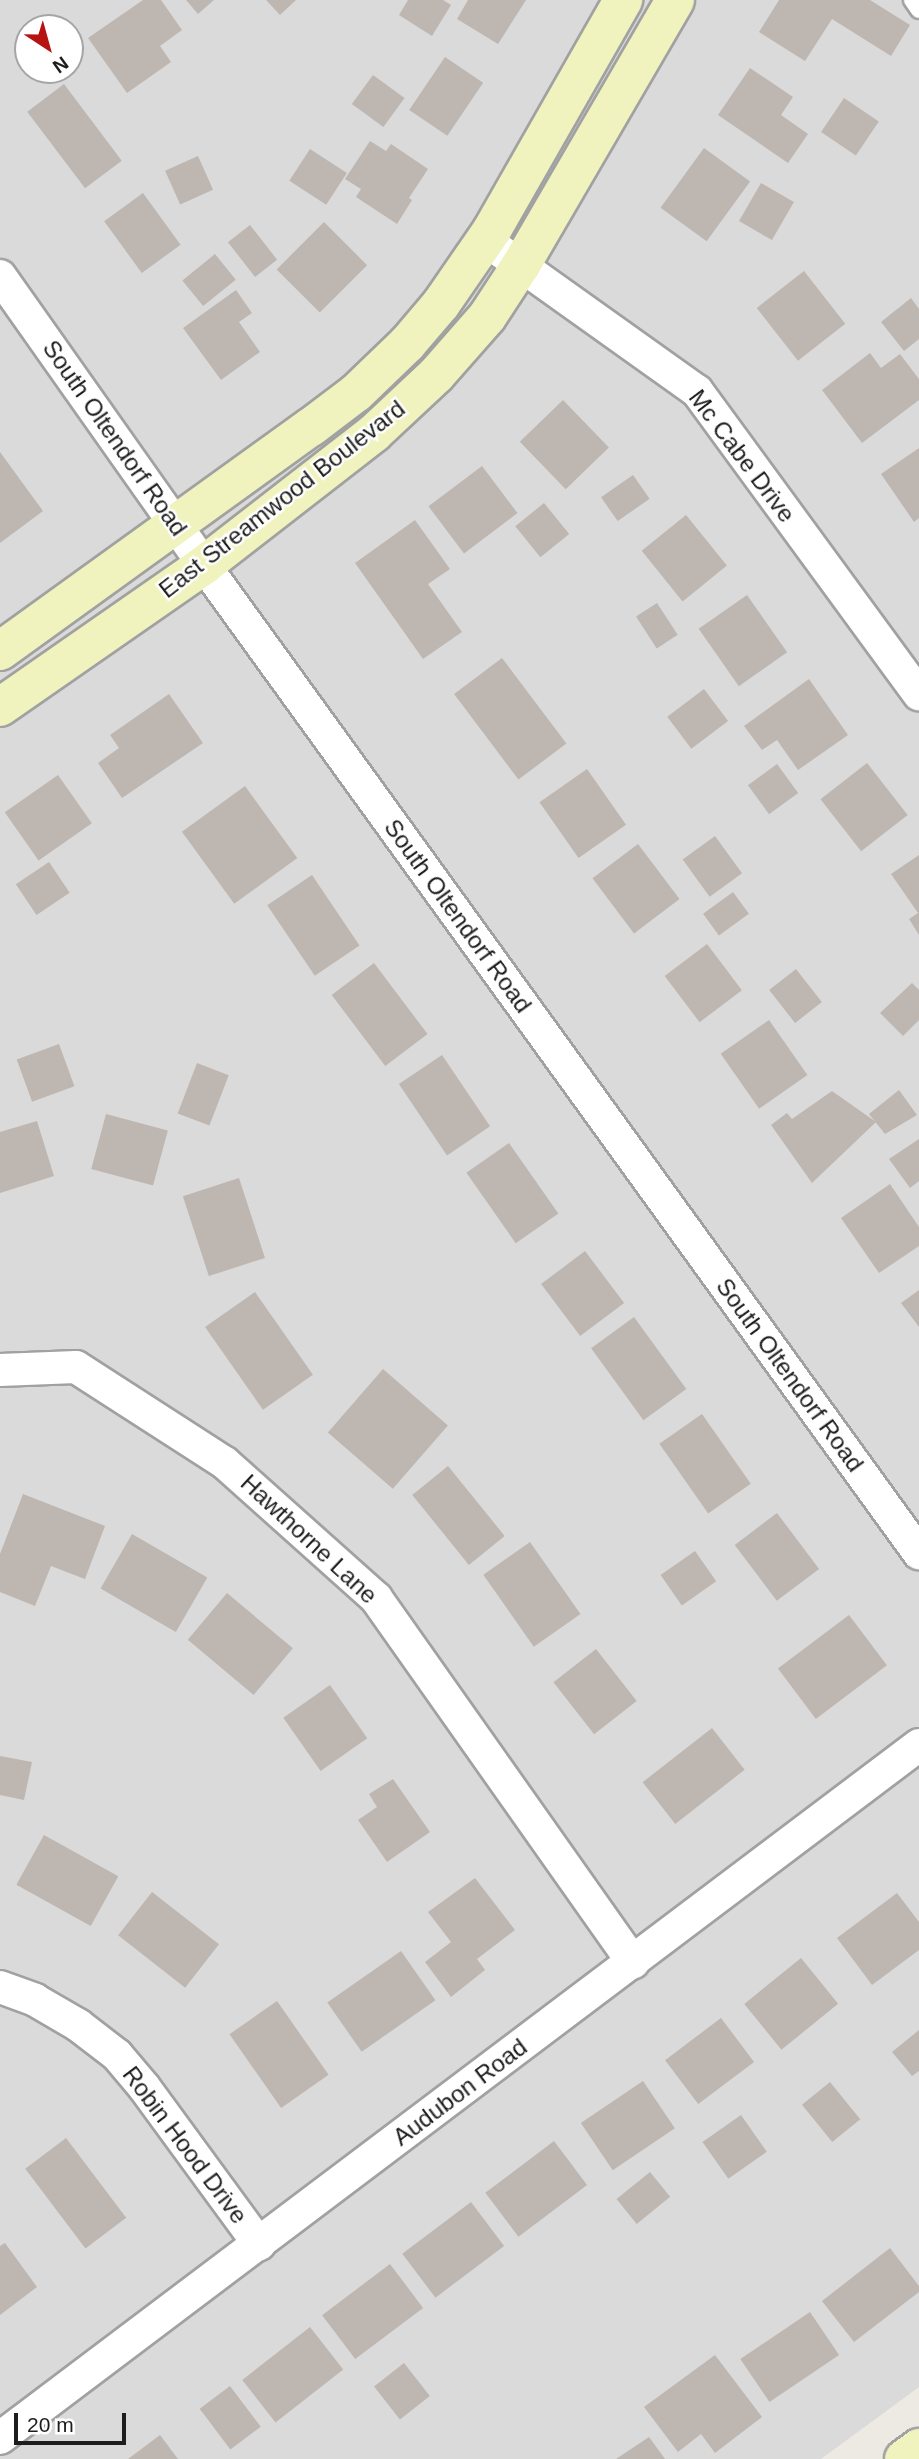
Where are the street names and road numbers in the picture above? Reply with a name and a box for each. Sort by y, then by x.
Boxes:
street label: South Oltendorf Road [37,335,193,541]
street label: Mc Cabe Drive [683,384,801,528]
street label: East Streamwood Boulevard [153,394,411,604]
street label: South Oltendorf Road [378,814,538,1018]
street label: South Oltendorf Road [710,1273,870,1477]
street label: Hawthorne Lane [235,1468,383,1610]
street label: Audubon Road [387,2032,533,2152]
street label: Robin Hood Drive [117,2061,253,2229]

